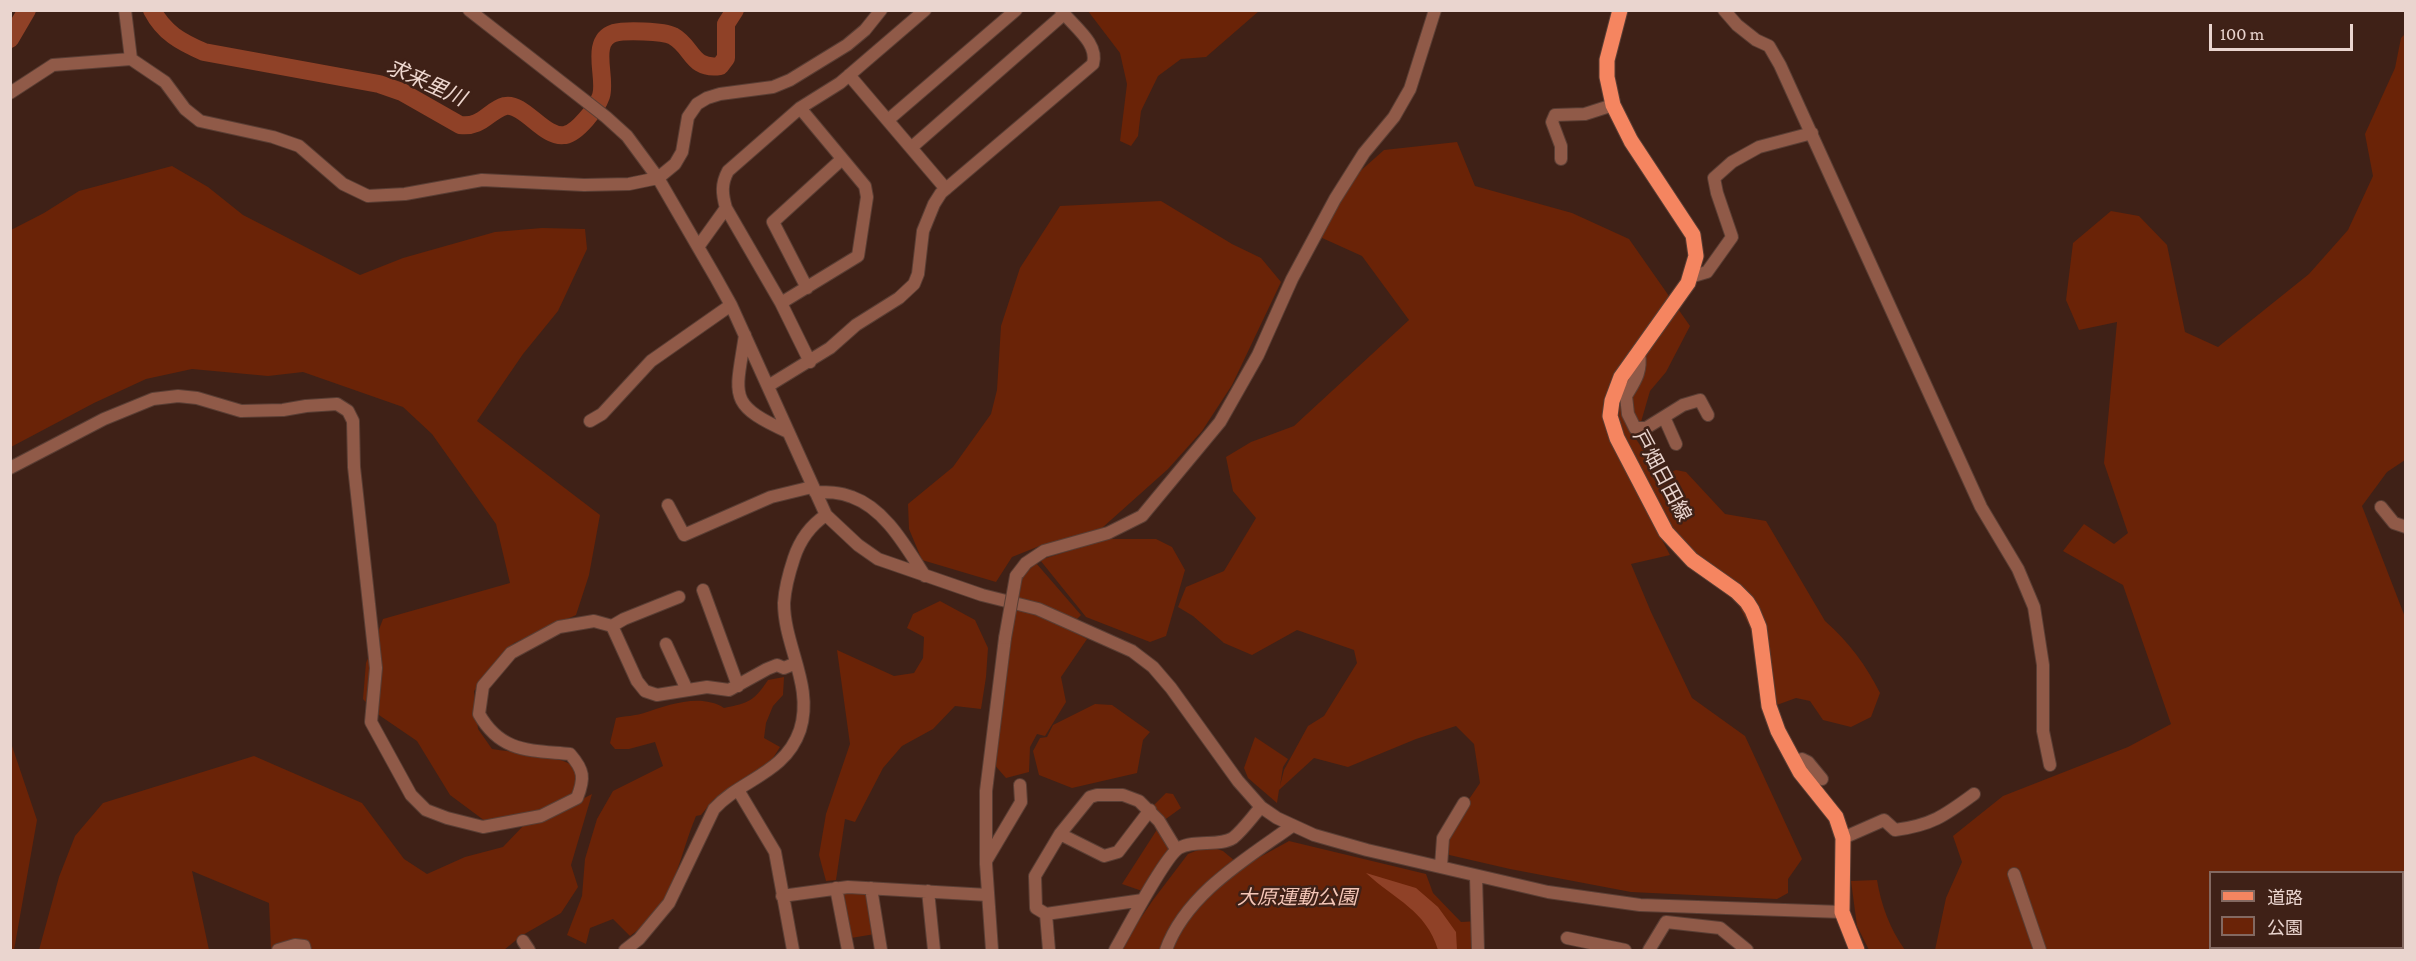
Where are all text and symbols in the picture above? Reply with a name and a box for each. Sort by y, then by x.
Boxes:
scale bar [2212,12,2356,50]
text: 100 m [2220,24,2264,44]
water label: 求来里川 [383,54,469,112]
street label: 戸畑日田線 [1628,426,1696,526]
legend [2209,871,2404,949]
park label: 大原運動公園 [1237,886,1357,910]
text: 道路 [2267,888,2303,908]
text: 公園 [2267,918,2303,938]

